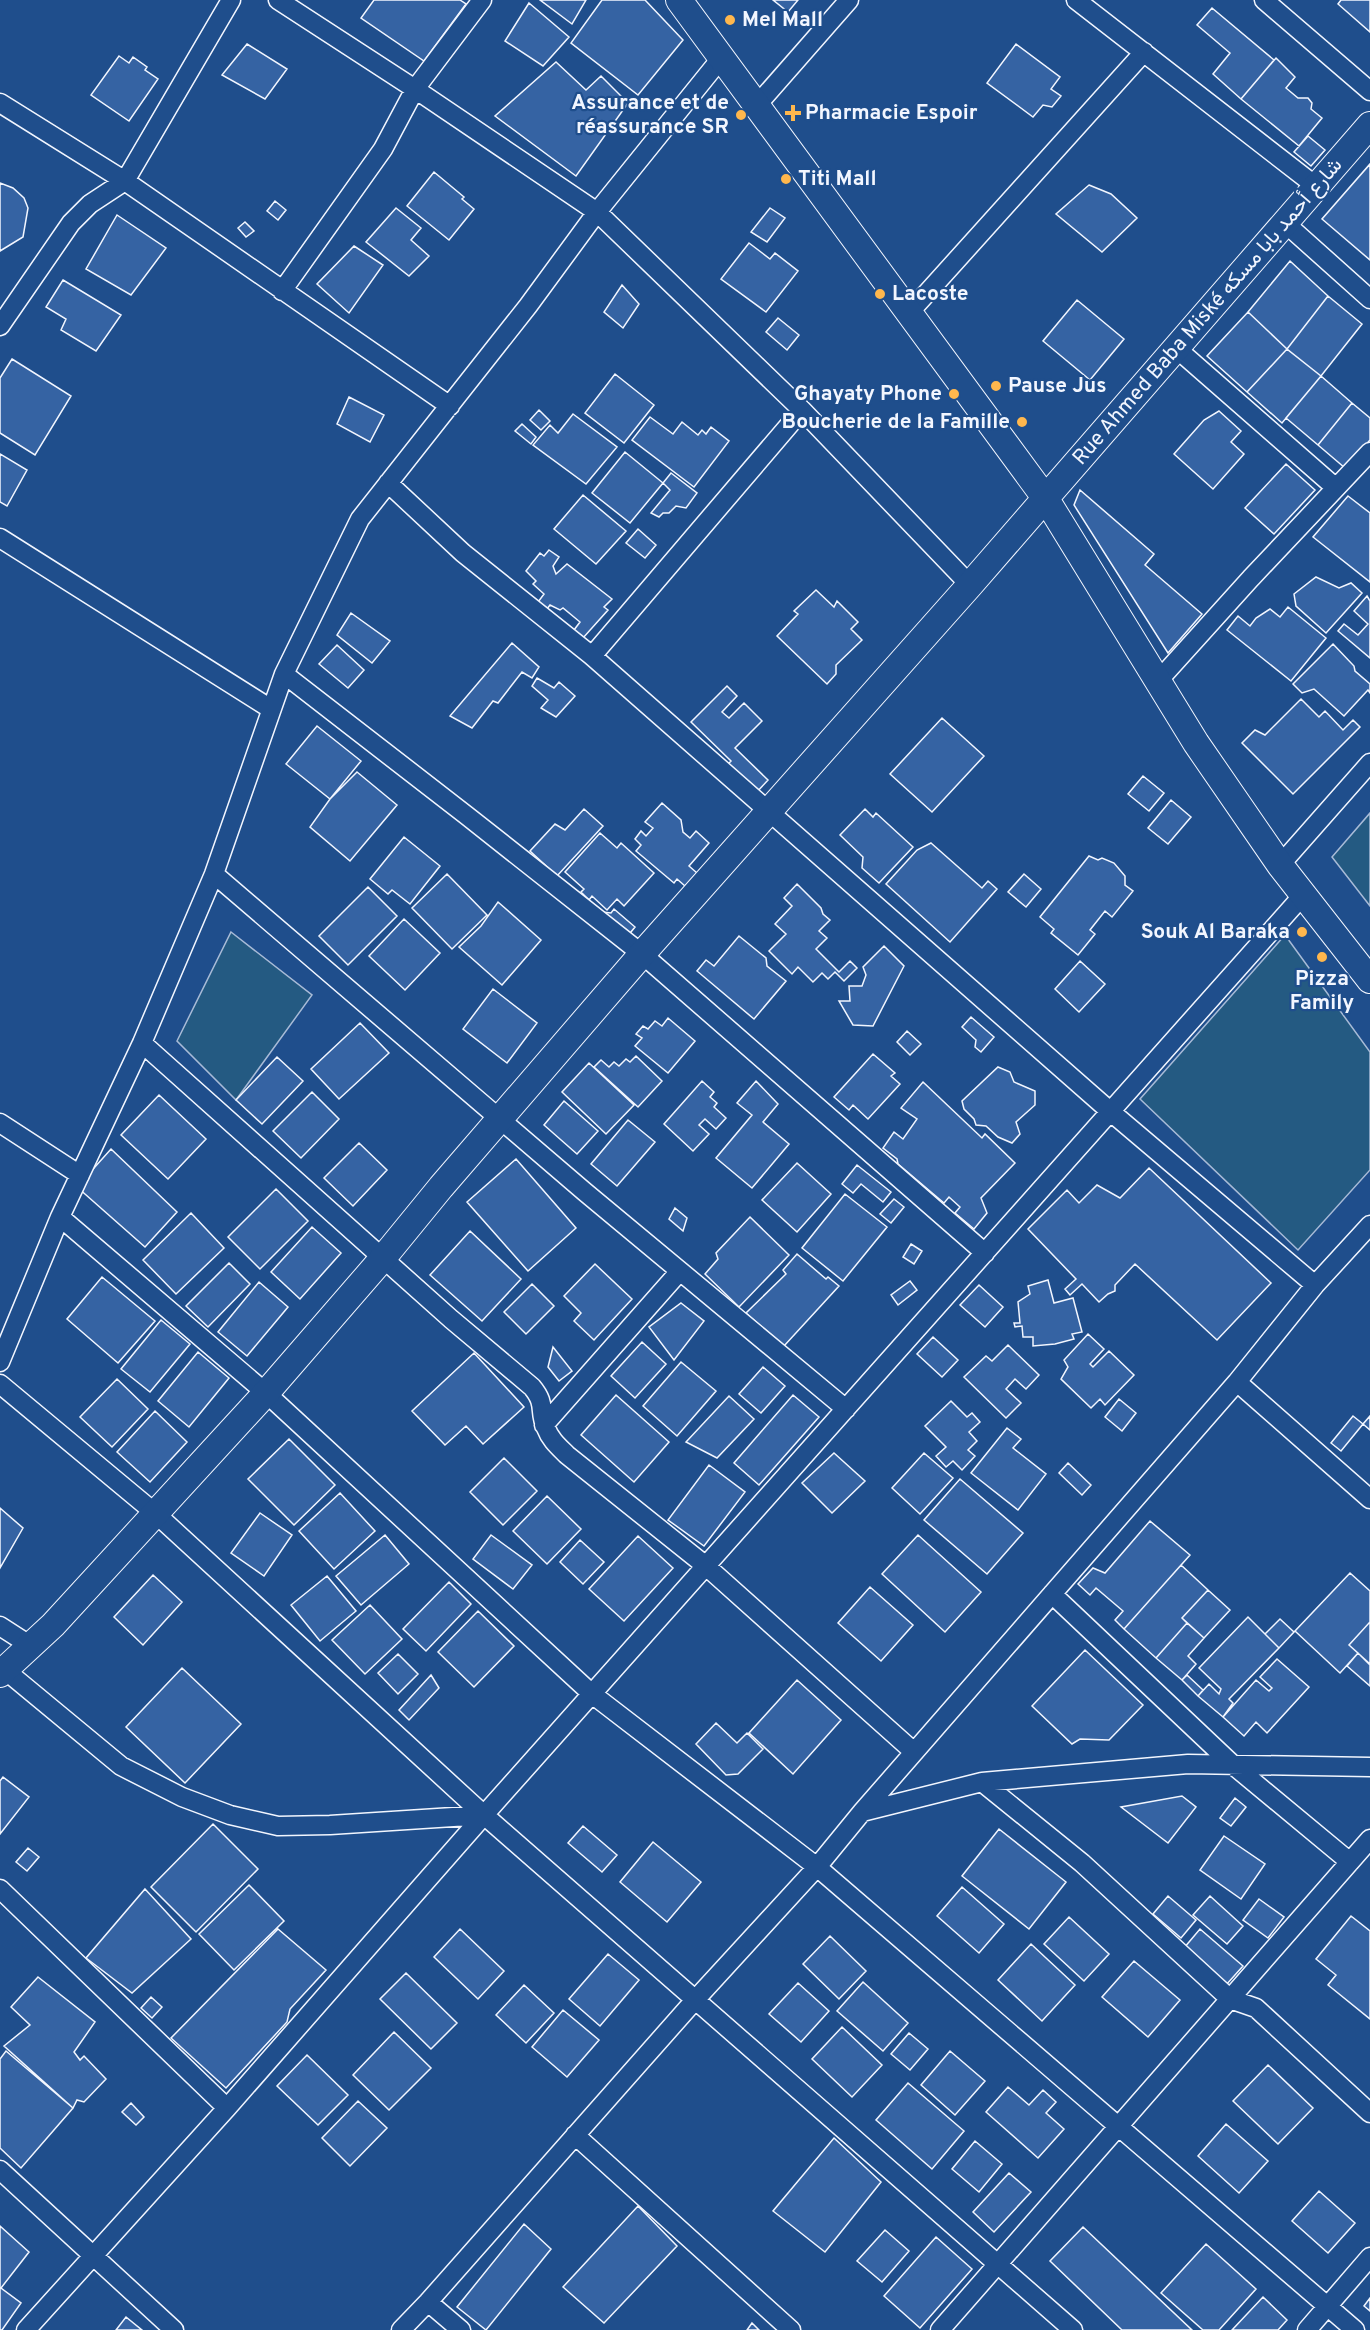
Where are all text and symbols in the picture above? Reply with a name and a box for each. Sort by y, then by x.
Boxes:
place label: Mel Mall [742,7,823,34]
marker: Mel Mall [723,13,737,27]
place label: Assurance et de réassurance SR [571,90,729,141]
place label: Pharmacie Espoir [805,100,978,127]
marker: Pharmacie Espoir [786,106,800,120]
marker: Assurance et de réassurance SR [734,108,748,122]
street label: Rue Ahmed Baba Miské شارع أحمد بابا مسكه [1067,153,1349,471]
place label: Titi Mall [798,166,877,193]
marker: Titi Mall [779,172,793,186]
place label: Lacoste [892,281,969,308]
marker: Lacoste [873,287,887,301]
place label: Pause Jus [1008,373,1107,400]
marker: Pause Jus [989,379,1003,393]
place label: Ghayaty Phone [794,381,942,408]
marker: Ghayaty Phone [947,387,961,401]
place label: Boucherie de la Famille [782,409,1010,436]
marker: Boucherie de la Famille [1015,415,1029,429]
place label: Souk Al Baraka [1141,919,1290,946]
marker: Souk Al Baraka [1295,925,1309,939]
marker: Pizza Family [1315,950,1329,964]
place label: Pizza Family [1290,966,1354,1017]

